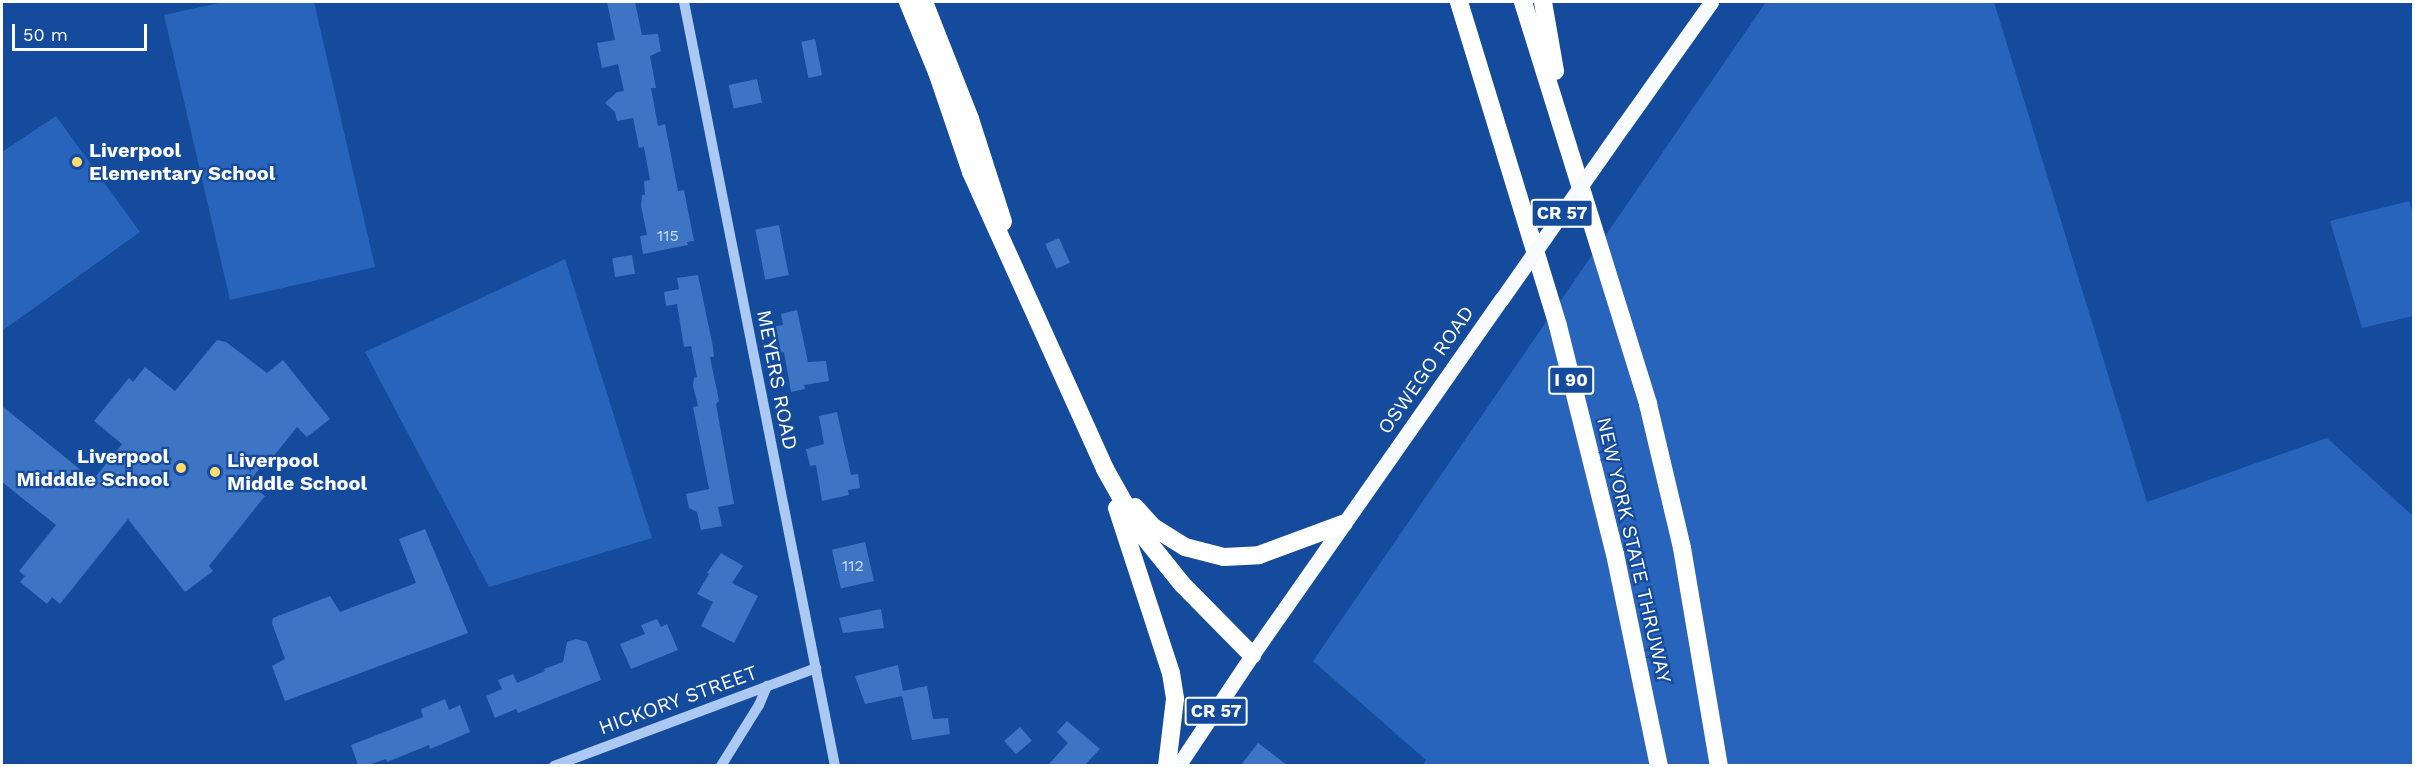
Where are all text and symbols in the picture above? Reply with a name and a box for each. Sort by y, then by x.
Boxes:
scale bar [15,12,150,50]
text: 50 m [23,24,68,45]
place label: Liverpool Elementary School [89,138,276,185]
marker: Liverpool Elementary School [70,155,84,169]
road number: CR 57 [1530,198,1594,228]
house number: 115 [657,226,679,246]
street label: OSWEGO ROAD [1373,301,1479,439]
street label: MEYERS ROAD [752,308,802,452]
road number: I 90 [1547,365,1595,395]
street label: NEW YORK STATE THRUWAY [1591,414,1677,686]
place label: Liverpool Midddle School [16,444,169,491]
place label: Liverpool Middle School [227,448,367,495]
marker: Liverpool Midddle School [174,461,188,475]
marker: Liverpool Middle School [208,465,222,479]
house number: 112 [842,556,864,576]
street label: HICKORY STREET [595,660,761,740]
road number: CR 57 [1184,696,1248,726]

